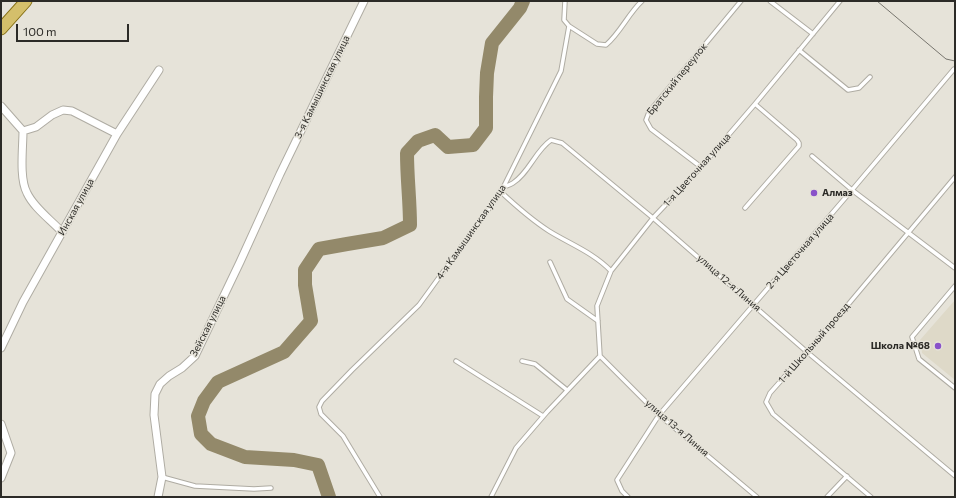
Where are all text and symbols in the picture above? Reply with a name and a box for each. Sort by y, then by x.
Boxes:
scale bar [18,16,131,42]
text: 100 m [23,24,57,38]
street label: 3-я Камышинская улица [292,34,352,140]
street label: Братский переулок [644,40,710,118]
street label: 1-я Цветочная улица [661,131,733,209]
street label: Инская улица [55,176,97,238]
street label: 4-я Камышинская улица [434,182,508,282]
place label: Алмаз [822,187,853,199]
marker: Алмаз [809,188,819,198]
street label: 2-я Цветочная улица [764,211,836,291]
street label: улица 12-я Линия [695,252,763,314]
street label: Зейская улица [188,294,228,358]
street label: 1-й Школьный проезд [776,300,852,386]
place label: Школа №68 [871,340,930,352]
marker: Школа №68 [933,341,943,351]
street label: улица 13-я Линия [643,397,711,459]

